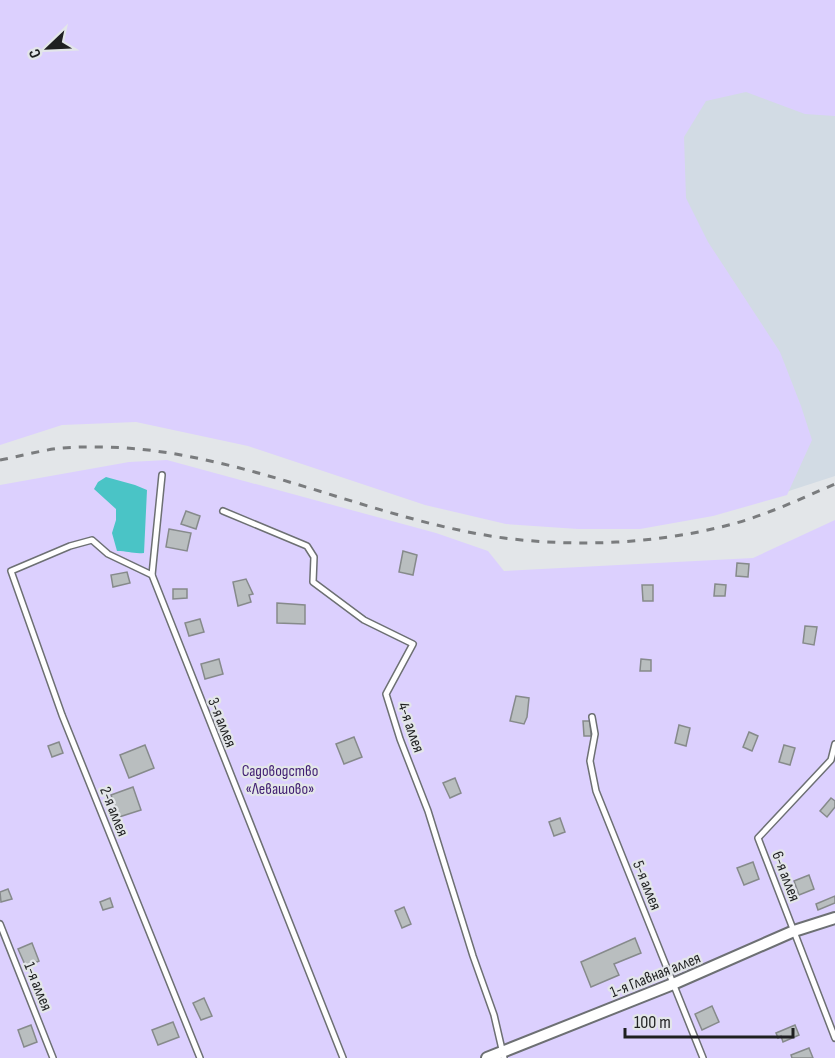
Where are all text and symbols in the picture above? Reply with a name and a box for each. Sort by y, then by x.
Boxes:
north arrow [18,18,78,78]
text: С [25,46,46,61]
street label: 3-я аллея [203,695,240,750]
street label: 4-я аллея [393,700,428,755]
park label: Садоводство «Левашово» [242,762,318,799]
street label: 2-я аллея [95,784,132,839]
street label: 6-я аллея [767,849,804,904]
street label: 5-я аллея [628,858,665,913]
street label: 1-я Главная аллея [608,949,704,1002]
street label: 1-я аллея [19,959,56,1014]
scale bar [625,1001,793,1039]
text: 100 m [634,1012,671,1033]

